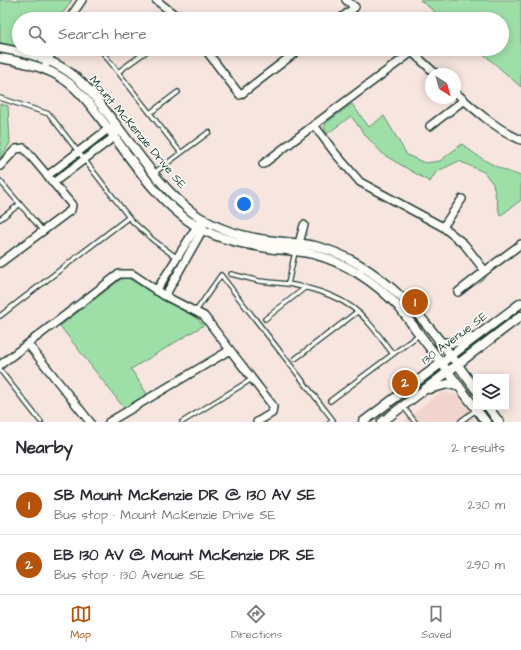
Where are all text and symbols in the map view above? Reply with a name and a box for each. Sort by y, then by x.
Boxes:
search box [12,12,509,56]
icon: search [26,23,48,45]
text: Search here [58,24,147,45]
north arrow [425,68,461,104]
street label: Mount McKenzie Drive SE [85,72,190,193]
your location [234,194,254,214]
pin: 1 [402,287,428,317]
street label: 130 Avenue SE [418,308,491,369]
pin: 2 [392,368,418,398]
map controls [473,374,509,410]
button: layers [473,374,509,410]
text: Nearby [16,436,73,460]
text: 2 results [451,439,505,457]
text: SB Mount McKenzie DR @ 130 AV SE [54,485,315,506]
text: 1 [28,496,30,514]
text: 230 m [467,496,505,514]
text: Bus stop · Mount McKenzie Drive SE [54,506,275,524]
text: EB 130 AV @ Mount McKenzie DR SE [54,545,315,566]
text: 2 [25,556,33,574]
text: 290 m [467,556,505,574]
text: Bus stop · 130 Avenue SE [54,566,205,584]
tab: Map [70,603,92,642]
tab: Directions [231,603,282,642]
tab: Saved [421,603,451,642]

